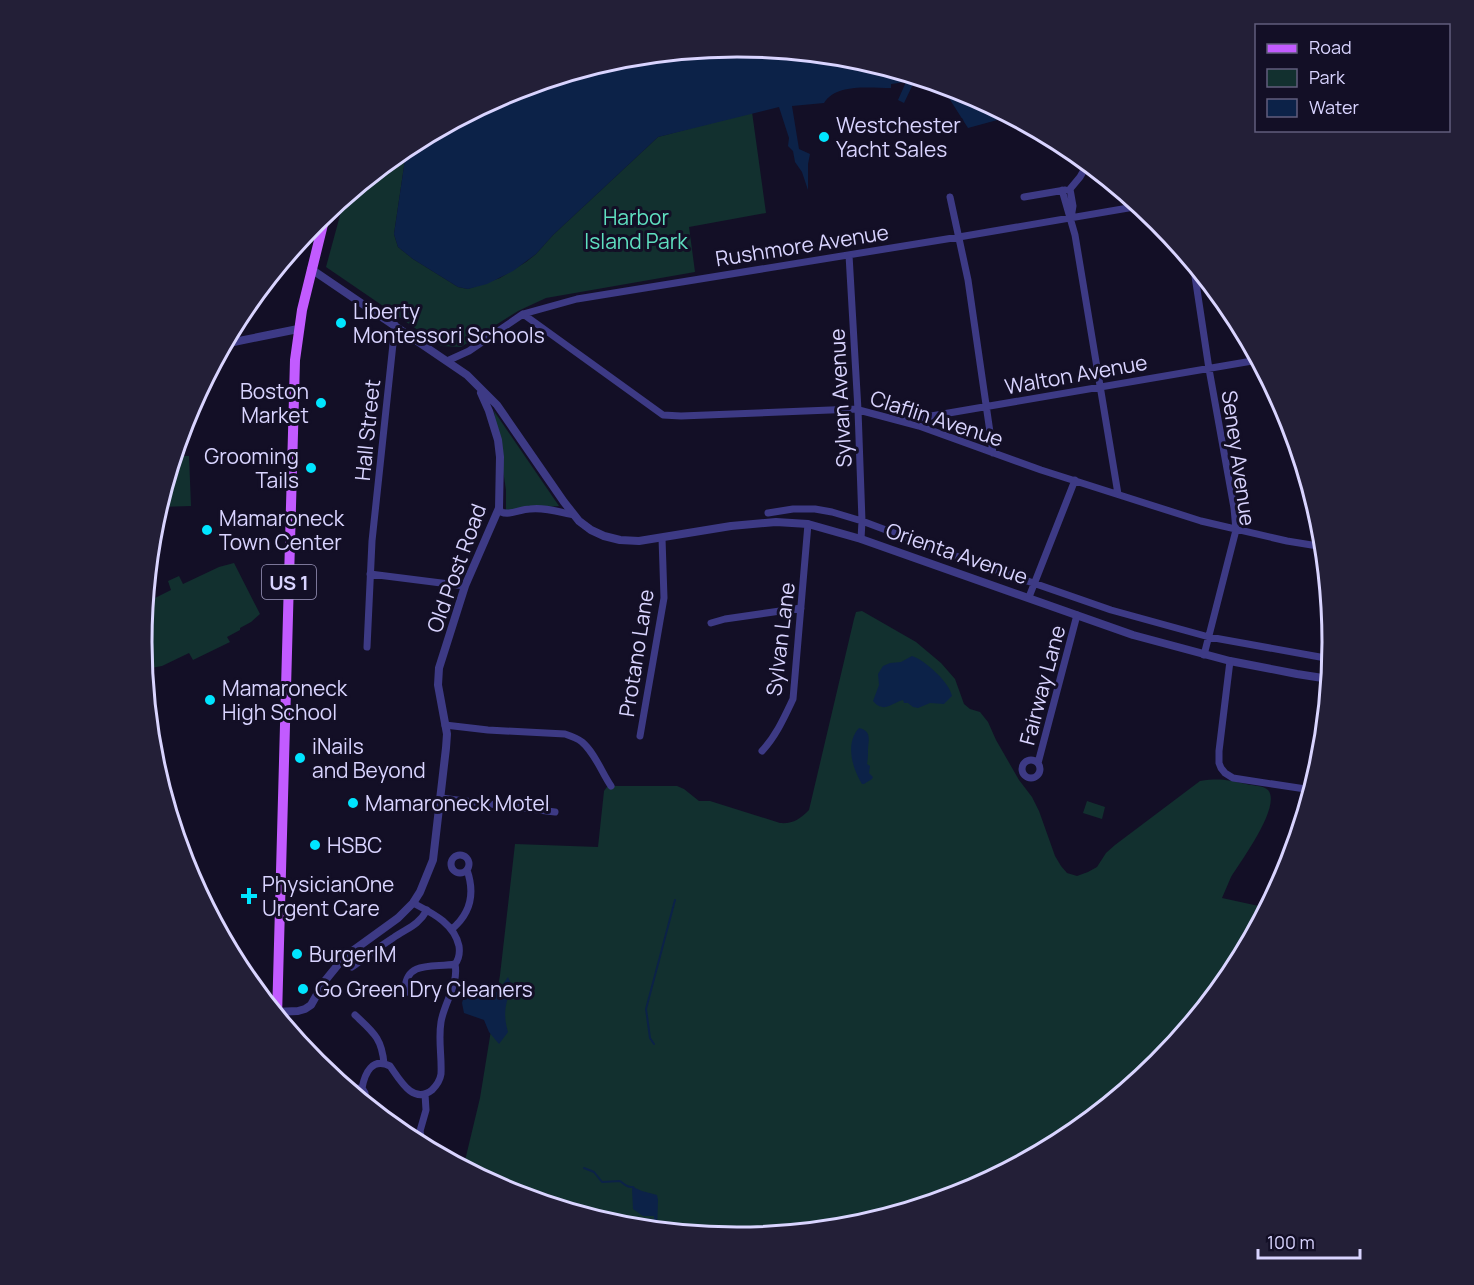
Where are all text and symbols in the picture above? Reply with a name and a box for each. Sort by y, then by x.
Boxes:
legend [1255,24,1450,132]
text: Road [1309,35,1352,59]
text: Park [1309,65,1346,89]
text: Water [1309,95,1359,119]
place label: Westchester Yacht Sales [836,111,961,163]
marker: Westchester Yacht Sales [817,130,831,144]
park label: Harbor Island Park [584,203,688,255]
street label: Rushmore Avenue [713,217,891,273]
place label: Liberty Montessori Schools [353,297,545,349]
marker: Liberty Montessori Schools [334,316,348,330]
street label: Sylvan Avenue [822,328,858,468]
street label: Walton Avenue [1003,348,1149,400]
place label: Boston Market [240,377,309,429]
street label: Hall Street [348,378,386,482]
street label: Claflin Avenue [867,383,1007,453]
street label: Seney Avenue [1216,388,1262,528]
marker: Boston Market [314,396,328,410]
place label: Grooming Tails [204,442,299,494]
marker: Grooming Tails [304,461,318,475]
street label: Old Post Road [420,500,492,636]
place label: Mamaroneck Town Center [219,504,345,556]
street label: Orienta Avenue [882,516,1032,590]
marker: Mamaroneck Town Center [200,523,214,537]
road number: US 1 [262,565,316,599]
street label: Sylvan Lane [759,581,801,697]
street label: Protano Lane [612,587,660,719]
street label: Fairway Lane [1013,622,1071,748]
place label: Mamaroneck High School [222,674,348,726]
marker: Mamaroneck High School [203,693,217,707]
place label: iNails and Beyond [312,732,426,784]
marker: iNails and Beyond [293,751,307,765]
place label: Mamaroneck Motel [365,789,550,817]
marker: Mamaroneck Motel [346,796,360,810]
place label: HSBC [327,831,382,859]
marker: HSBC [308,838,322,852]
place label: PhysicianOne Urgent Care [262,870,394,922]
marker: PhysicianOne Urgent Care [240,887,258,905]
place label: BurgerIM [309,940,396,968]
marker: BurgerIM [290,947,304,961]
place label: Go Green Dry Cleaners [315,975,533,1003]
marker: Go Green Dry Cleaners [296,982,310,996]
scale bar [1258,1222,1360,1260]
text: 100 m [1267,1230,1315,1254]

